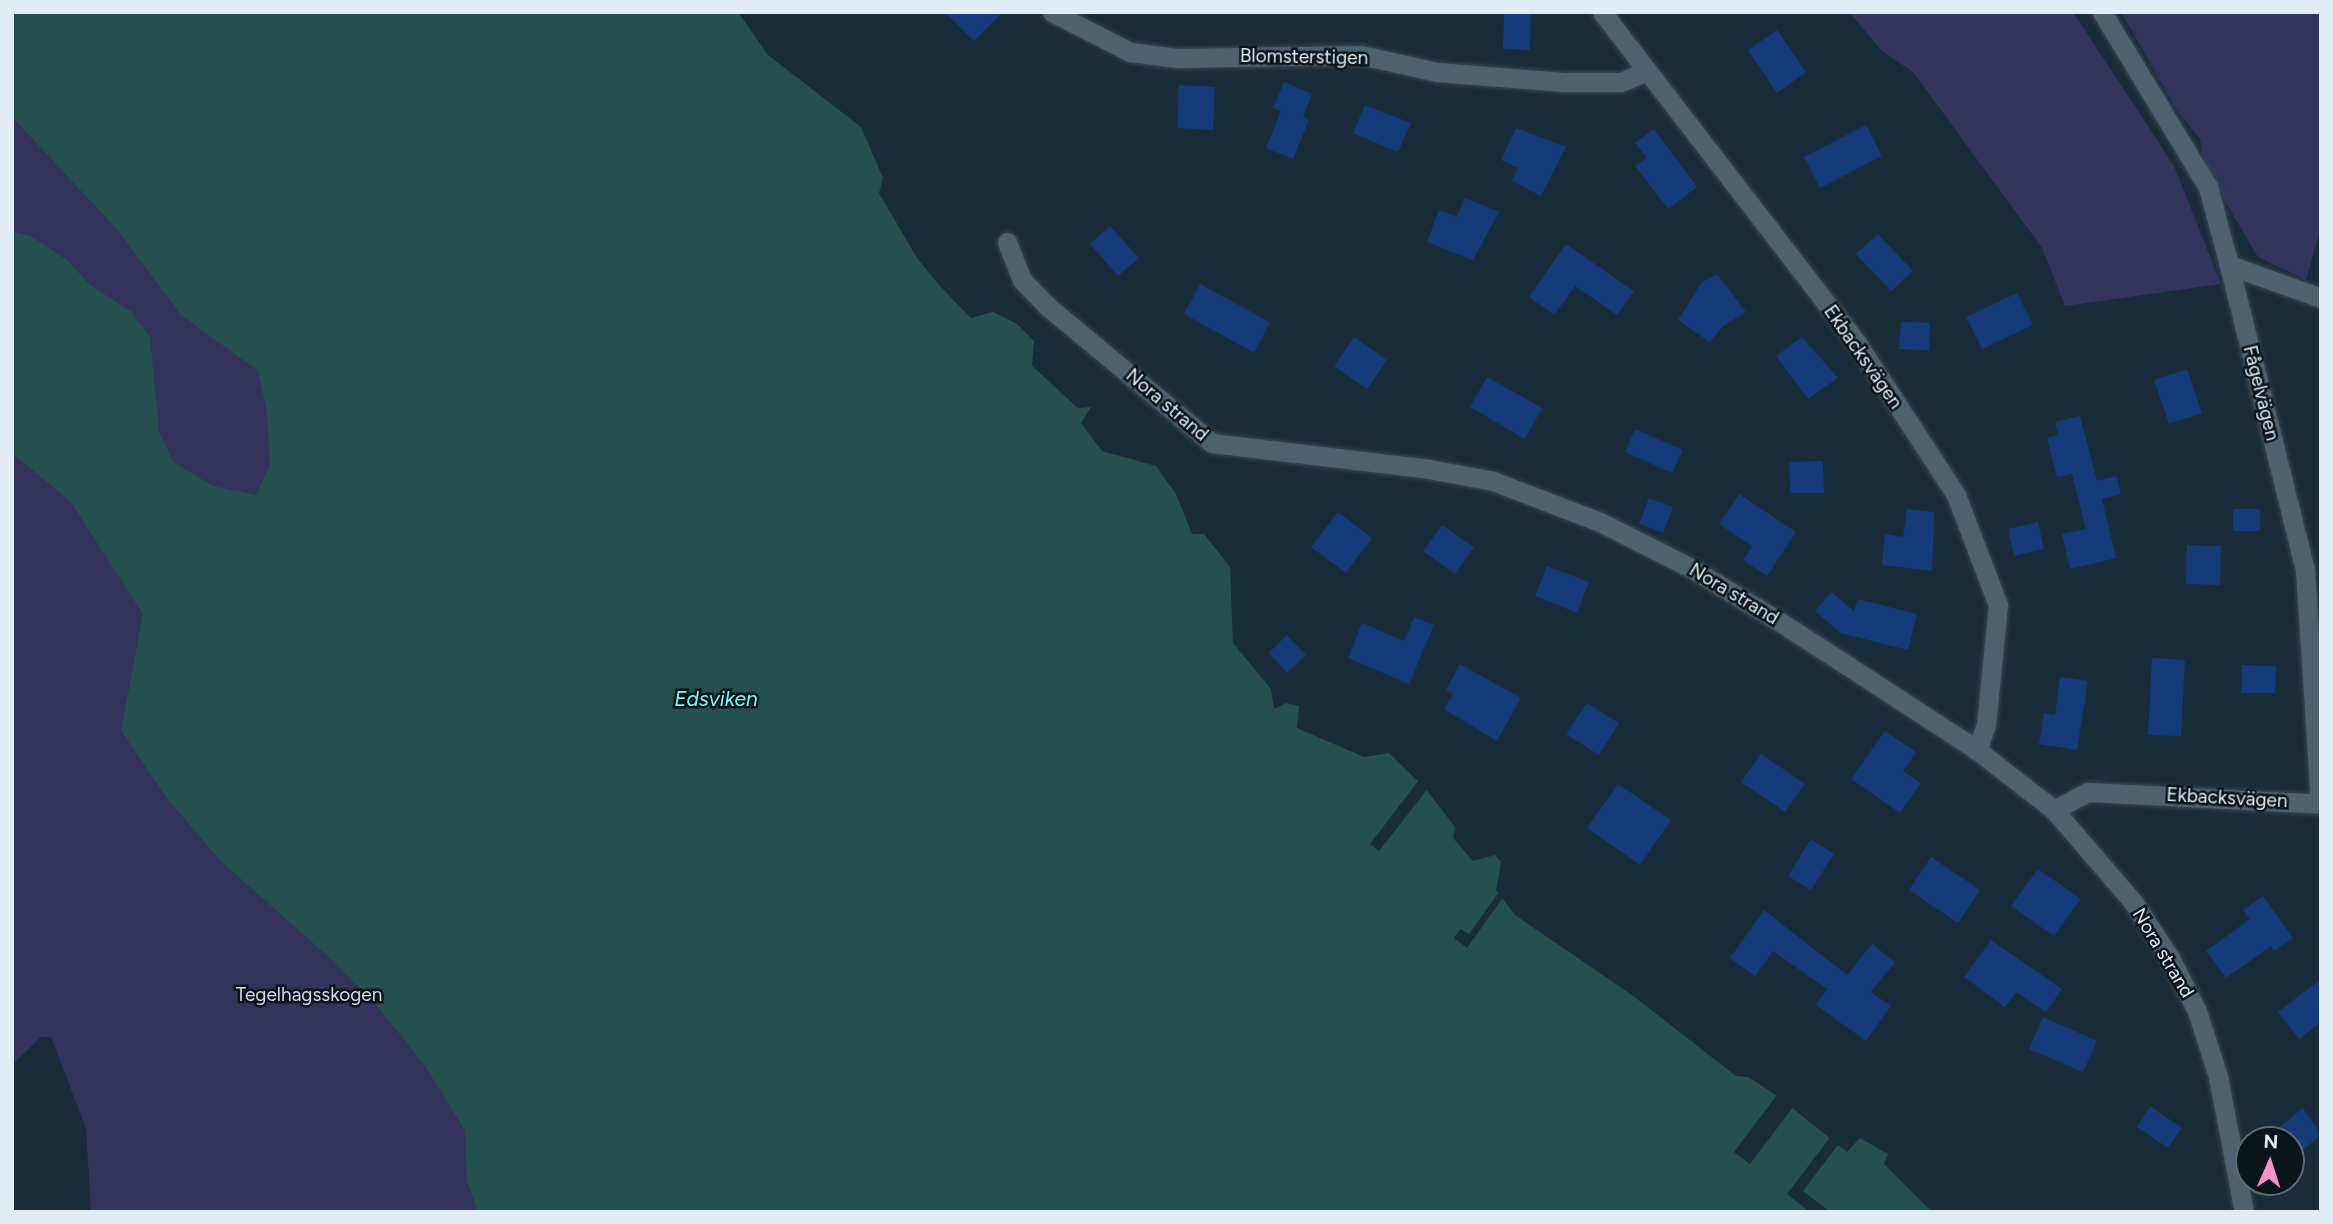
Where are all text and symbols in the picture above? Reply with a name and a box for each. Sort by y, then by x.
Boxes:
street label: Blomsterstigen [1240,44,1368,70]
street label: Ekbacksvägen [1819,301,1907,413]
street label: Fågelvägen [2238,343,2284,443]
street label: Nora strand [1121,364,1213,446]
street label: Nora strand [1685,558,1783,630]
water label: Edsviken [674,686,758,712]
street label: Ekbacksvägen [2166,783,2288,813]
street label: Nora strand [2127,904,2199,1002]
park label: Tegelhagsskogen [236,984,382,1006]
north arrow [2235,1126,2305,1196]
text: N [2263,1130,2279,1153]

